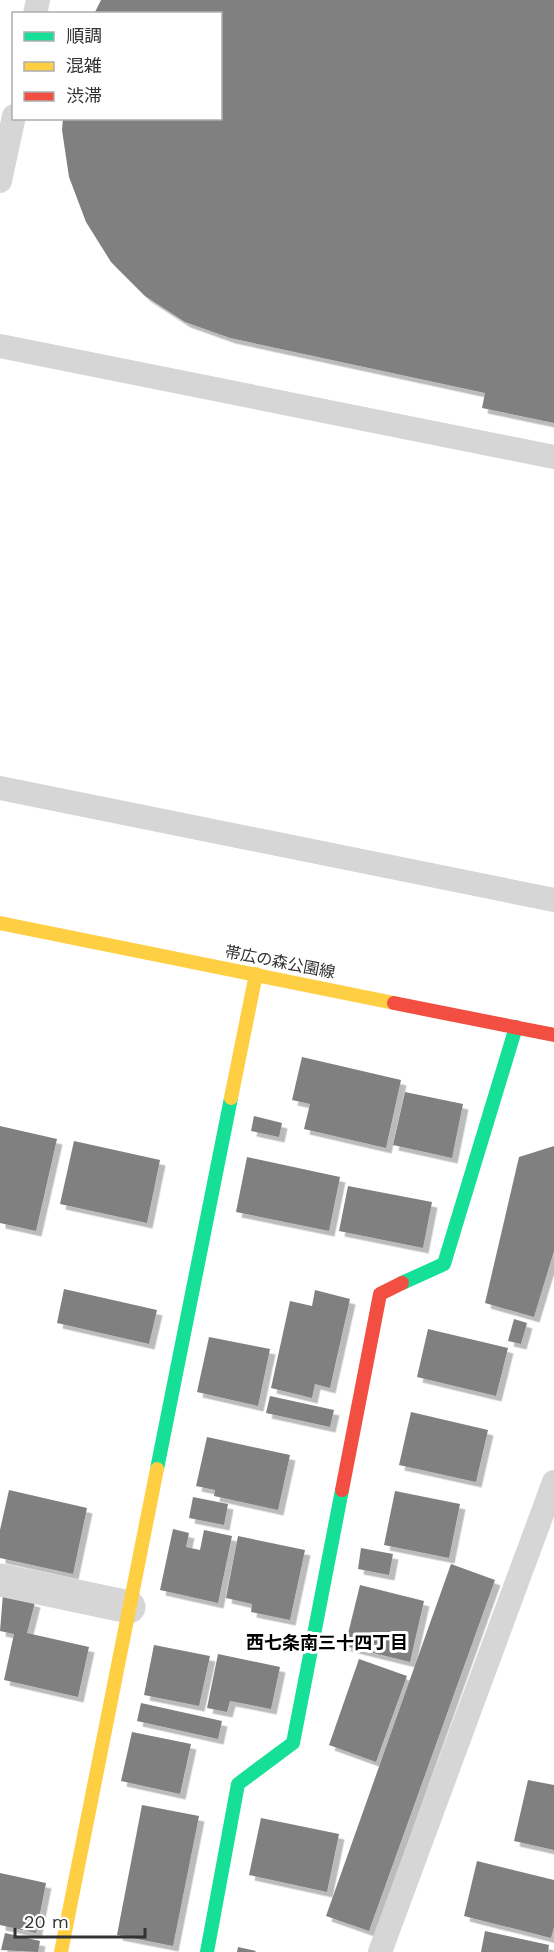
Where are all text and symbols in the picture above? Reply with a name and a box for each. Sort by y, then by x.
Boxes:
legend [12,12,222,120]
text: 順調 [66,25,102,46]
text: 混雑 [66,55,102,76]
text: 渋滞 [66,85,102,106]
street label: 帯広の森公園線 [223,942,337,982]
district label: 西七条南三十四丁目 [246,1632,408,1653]
scale bar [15,1901,146,1939]
text: 20 m [24,1911,69,1932]

